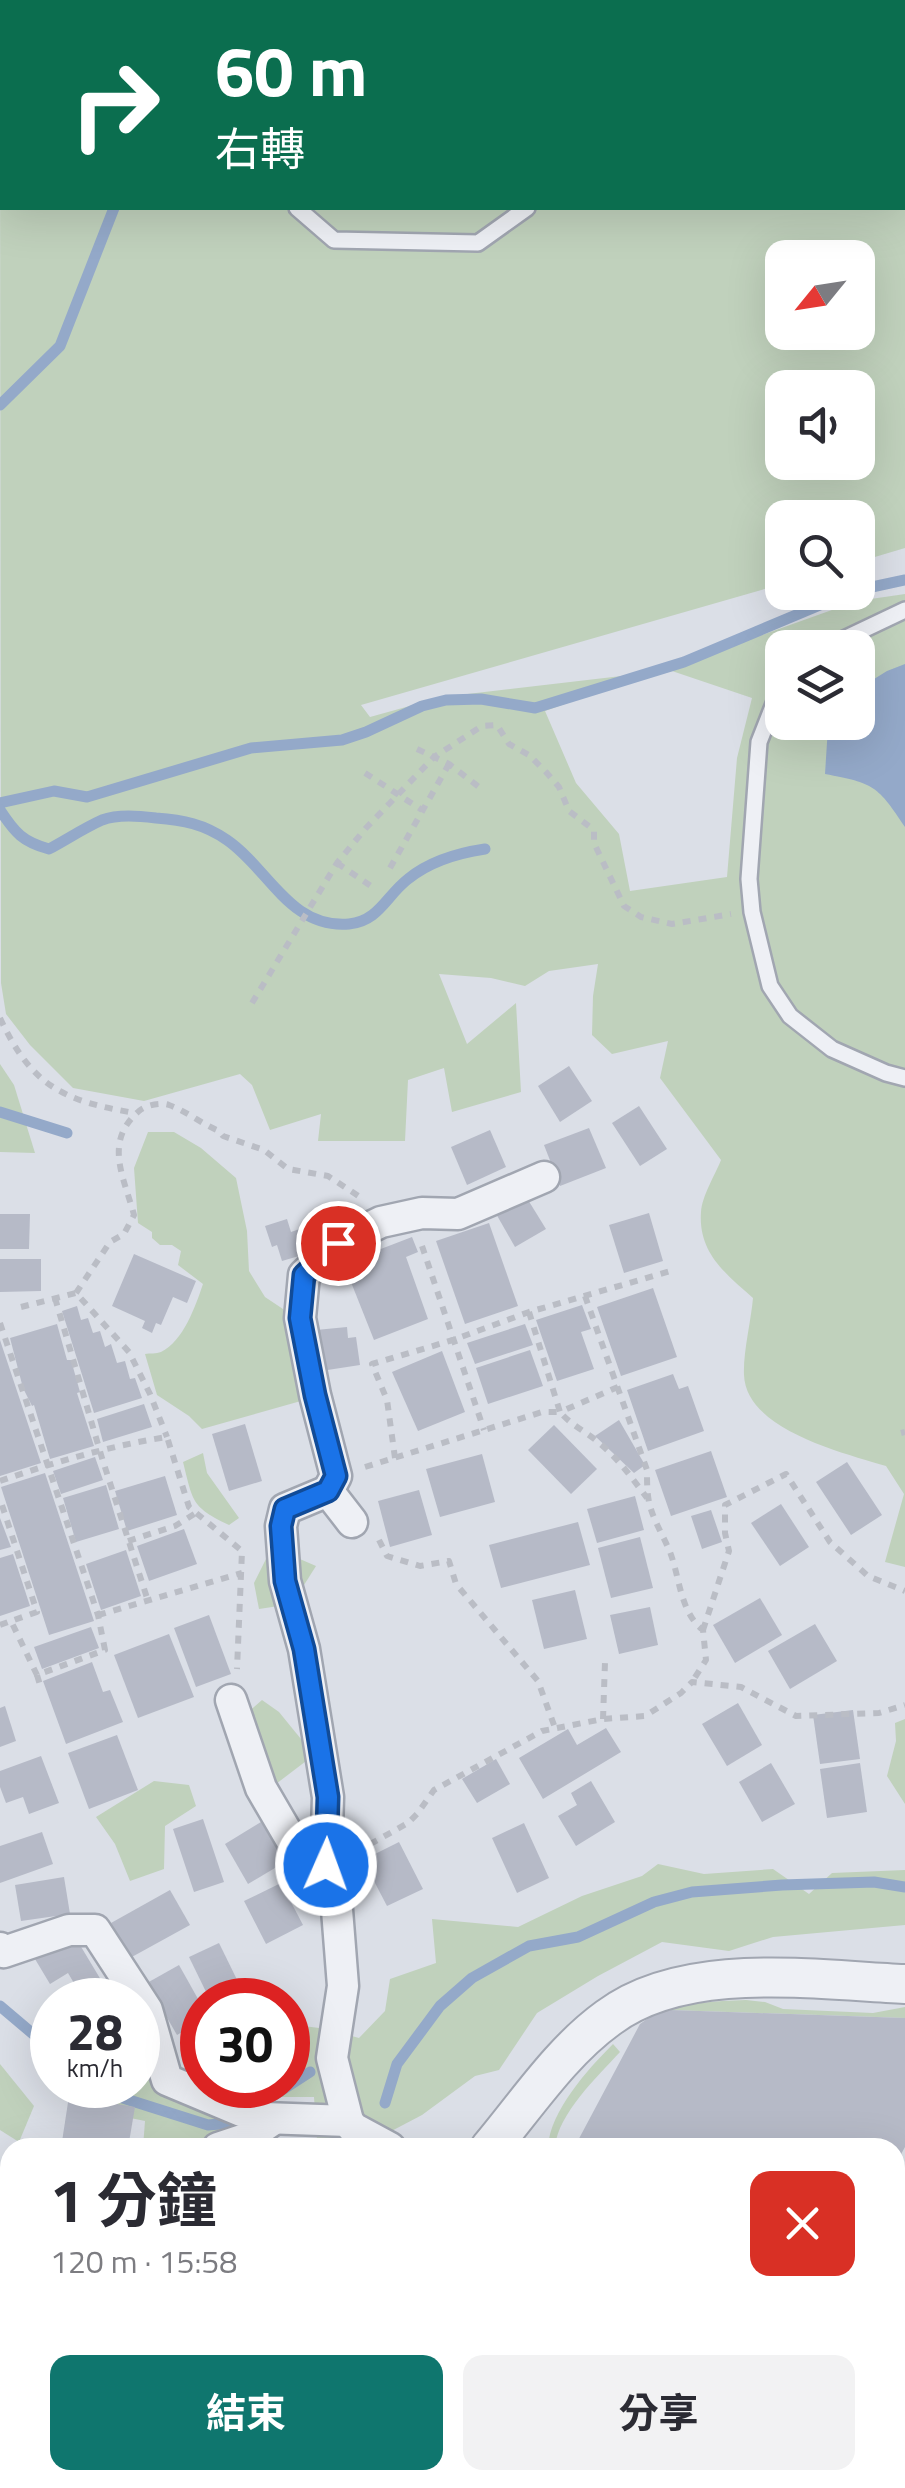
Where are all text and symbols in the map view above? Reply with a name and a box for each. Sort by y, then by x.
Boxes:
text: 60 m [215,17,368,123]
icon: right [50,40,180,170]
text: 右轉 [215,114,305,182]
north arrow [765,240,875,350]
map controls [765,240,875,740]
button: sound [765,370,875,480]
button: search [765,500,875,610]
button: layers [765,630,875,740]
pin [296,1201,381,1286]
icon: arrive [311,1216,366,1271]
position arrow [274,1813,378,1917]
speed limit sign: 30 [180,1978,310,2108]
text: 28 [67,1993,123,2069]
text: km/h [67,2049,123,2087]
text: 1 分鐘 [50,2154,217,2245]
button: close [750,2171,855,2276]
text: 120 m · 15:58 [50,2237,237,2285]
button: 結束 [50,2355,443,2470]
button: 分享 [463,2355,855,2470]

